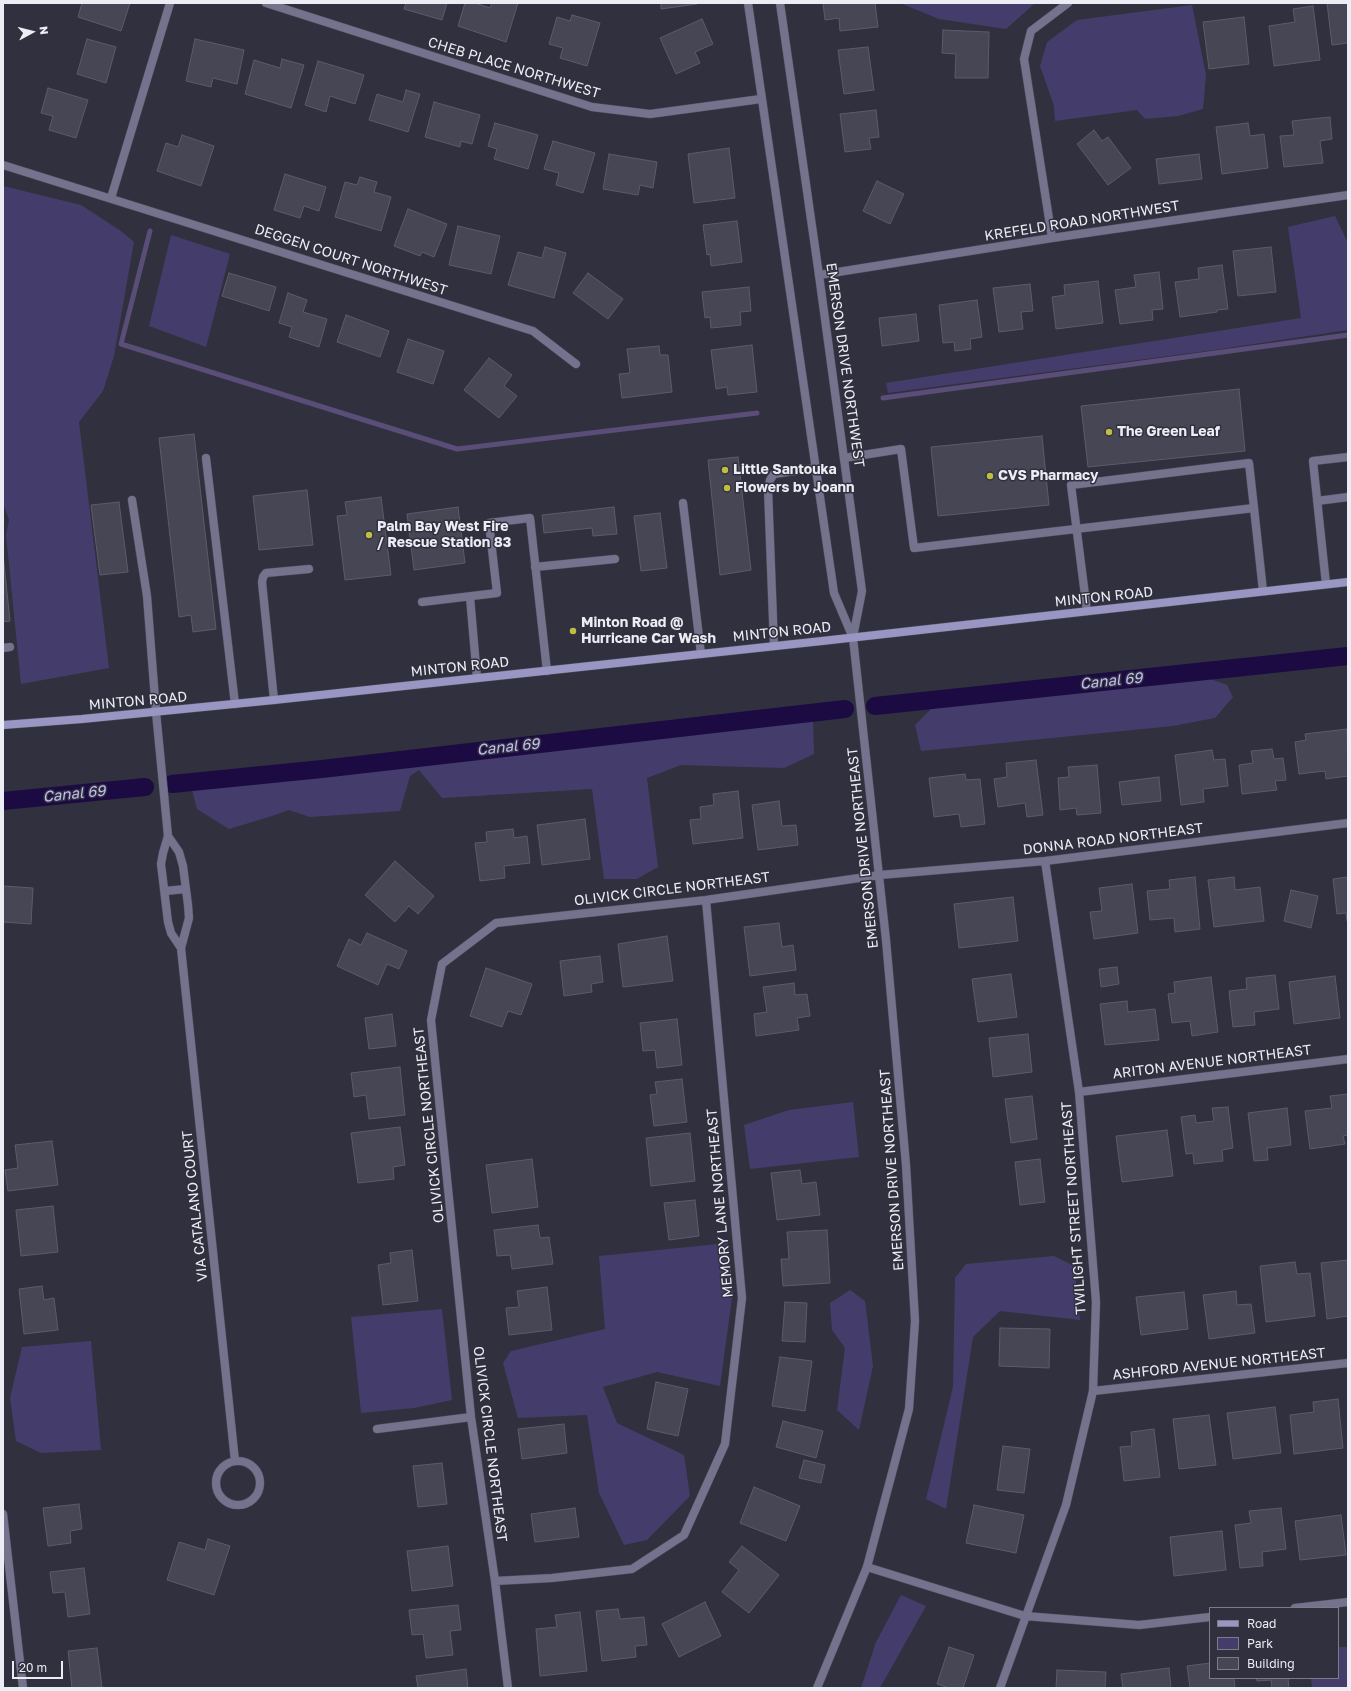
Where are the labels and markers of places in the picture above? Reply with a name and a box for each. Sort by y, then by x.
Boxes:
place label: The Green Leaf [1117,424,1220,440]
marker: The Green Leaf [1104,427,1114,437]
place label: Little Santouka [733,462,837,478]
marker: Little Santouka [720,465,730,475]
place label: CVS Pharmacy [998,468,1098,484]
marker: CVS Pharmacy [985,471,995,481]
place label: Flowers by Joann [735,480,855,496]
marker: Flowers by Joann [722,483,732,493]
place label: Palm Bay West Fire / Rescue Station 83 [377,519,511,552]
marker: Palm Bay West Fire / Rescue Station 83 [364,530,374,540]
place label: Minton Road @ Hurricane Car Wash [581,615,716,648]
marker: Minton Road @ Hurricane Car Wash [568,626,578,636]

